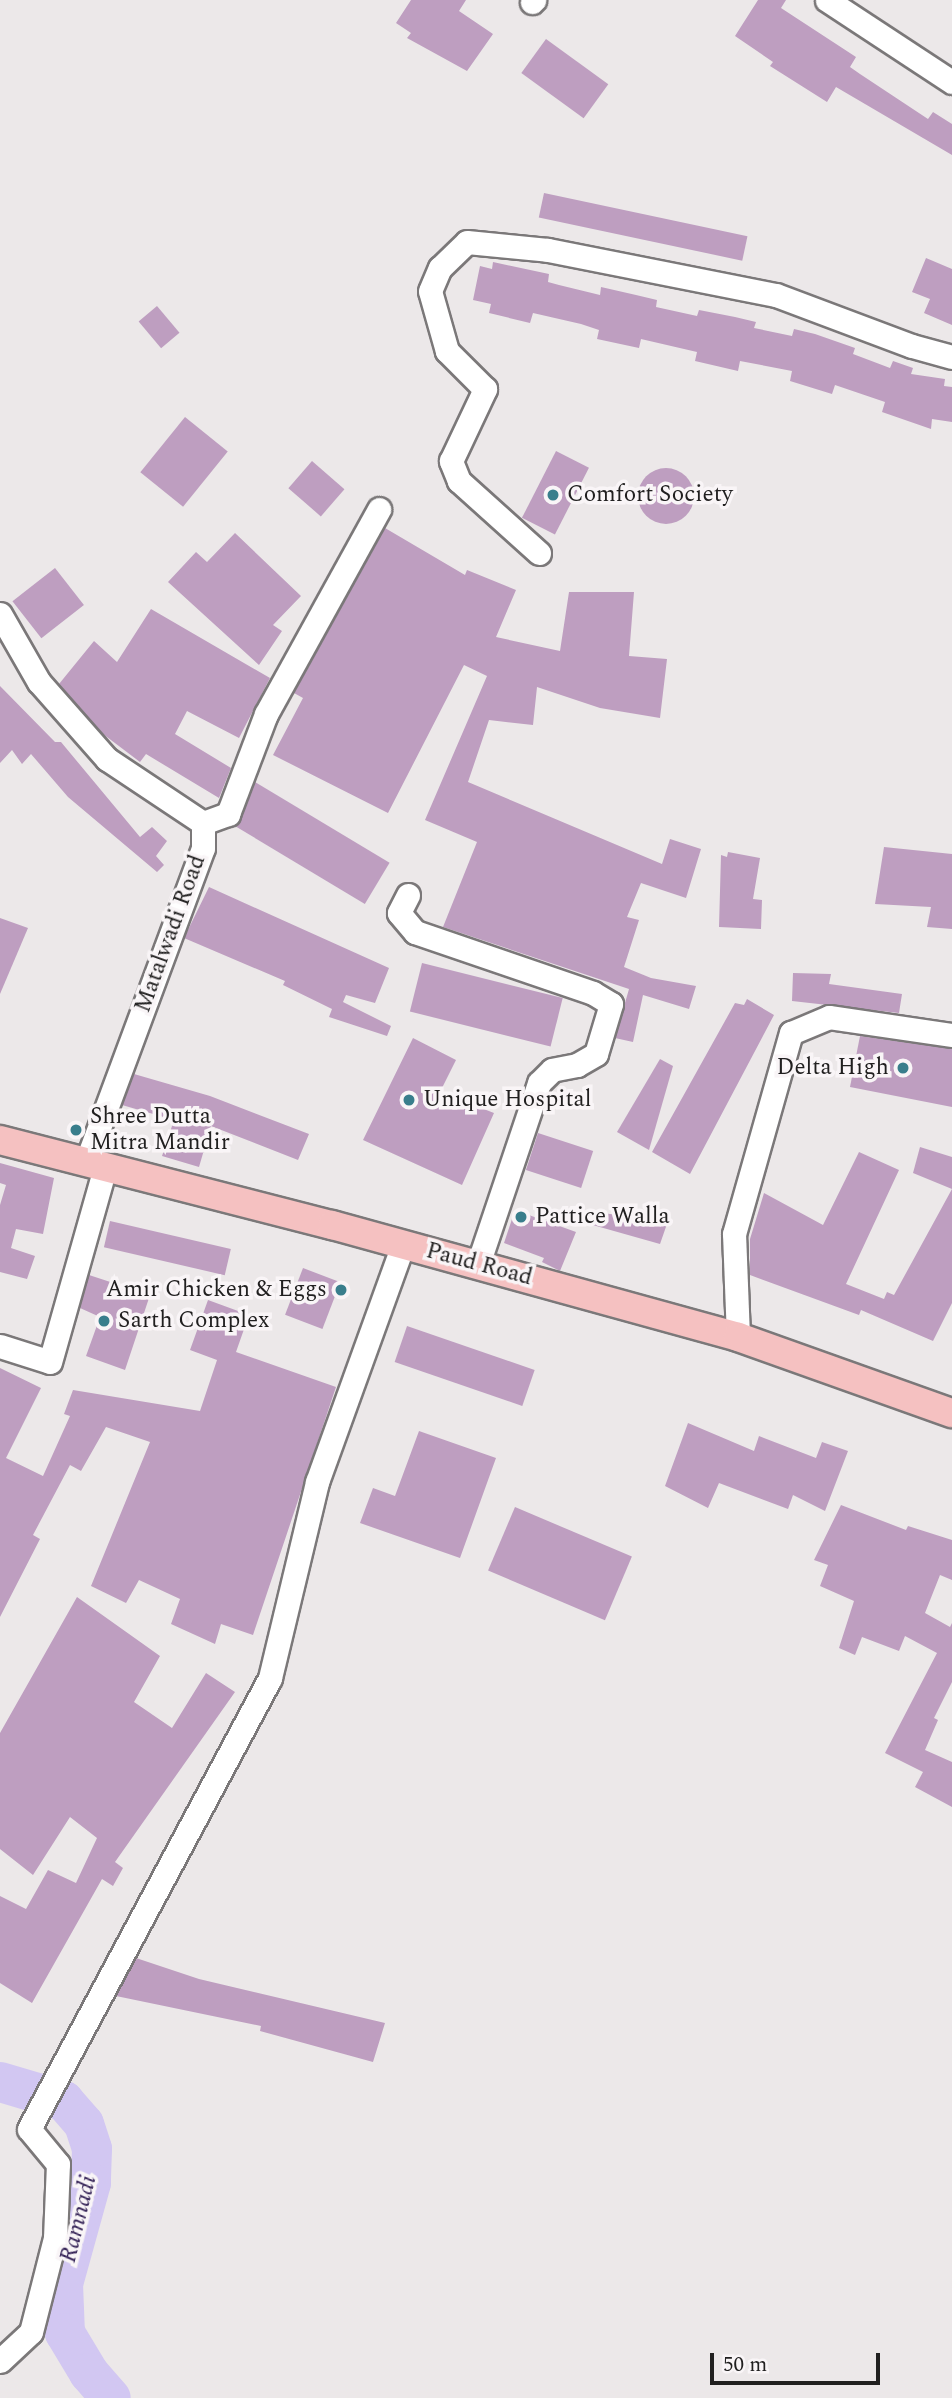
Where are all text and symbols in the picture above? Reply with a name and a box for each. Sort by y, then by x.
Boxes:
place label: Comfort Society [567,481,733,509]
marker: Comfort Society [545,487,561,503]
street label: Matalwadi Road [130,851,212,1017]
place label: Delta High [777,1054,889,1082]
marker: Delta High [895,1060,911,1076]
place label: Unique Hospital [423,1086,591,1114]
marker: Unique Hospital [401,1092,417,1108]
place label: Shree Dutta Mitra Mandir [90,1103,230,1157]
marker: Shree Dutta Mitra Mandir [68,1122,84,1138]
place label: Pattice Walla [535,1203,670,1231]
marker: Pattice Walla [513,1209,529,1225]
street label: Paud Road [423,1238,535,1292]
place label: Amir Chicken & Eggs [106,1276,327,1304]
marker: Amir Chicken & Eggs [333,1282,349,1298]
place label: Sarth Complex [118,1307,269,1335]
marker: Sarth Complex [96,1313,112,1329]
water label: Ramnadi [54,2172,104,2266]
scale bar [714,2338,884,2382]
text: 50 m [723,2349,767,2381]

